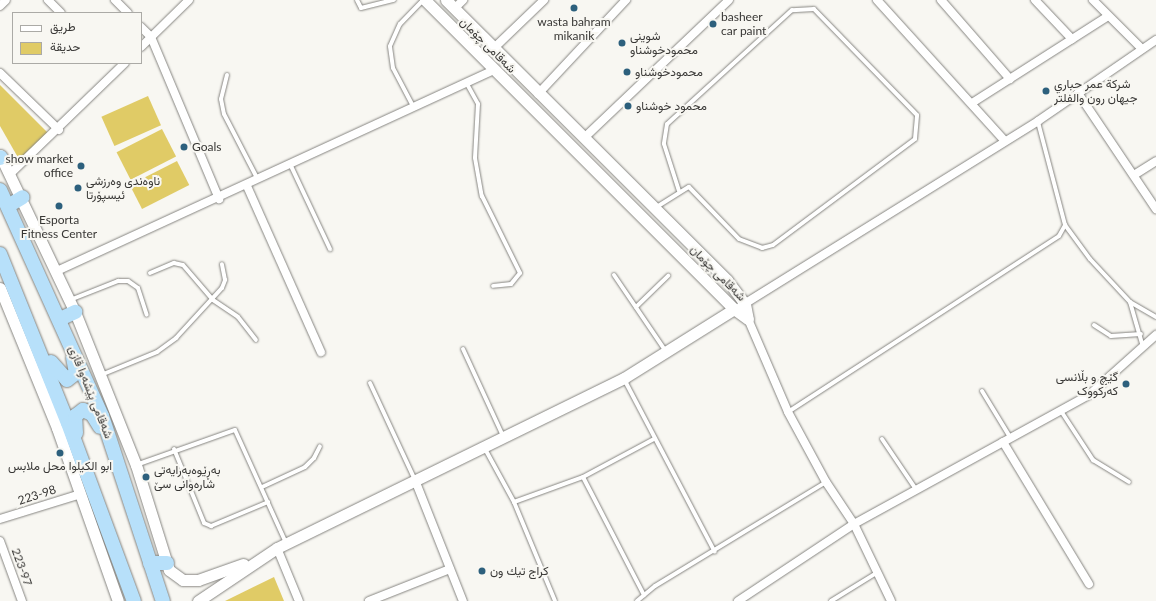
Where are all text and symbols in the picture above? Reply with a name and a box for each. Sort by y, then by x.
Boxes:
marker: wasta bahram mikanik [569,3,579,13]
place label: basheer car paint [721,10,767,38]
legend [12,12,142,64]
street label: شەقامی چۆمان [457,14,519,76]
place label: wasta bahram mikanik [537,15,611,43]
text: طريق [50,19,75,34]
marker: basheer car paint [708,19,718,29]
place label: شوينى محمودخوشناو [630,29,698,57]
marker: شوينى محمودخوشناو [617,38,627,48]
text: حديقة [50,39,80,54]
place label: محمودخوشناو [635,65,703,79]
marker: محمودخوشناو [622,67,632,77]
place label: شركة عمر حباري جيھان رون والفلتر [1054,77,1137,105]
marker: شركة عمر حباري جيھان رون والفلتر [1041,86,1051,96]
place label: محمود خوشناو [636,99,707,113]
marker: محمود خوشناو [623,101,633,111]
place label: Goals [192,140,221,154]
marker: Goals [179,142,189,152]
place label: show market office [5,152,73,180]
marker: show market office [76,161,86,171]
place label: ناوەندی وەرزشی ئیسپۆرتا [86,174,160,202]
marker: ناوەندی وەرزشی ئیسپۆرتا [73,183,83,193]
marker: Esporta Fitness Center [54,201,64,211]
place label: Esporta Fitness Center [21,213,97,241]
street label: شەقامی چۆمان [687,242,749,304]
street label: شەقامی پێشەوا قازی [66,343,116,441]
place label: گێچ و بڵانسی کەرکووک [1056,370,1118,398]
marker: گێچ و بڵانسی کەرکووک [1121,379,1131,389]
marker: ابو الكيلوا محل ملابس [55,448,65,458]
place label: ابو الكيلوا محل ملابس [8,459,112,473]
place label: بەڕێوەبەرایەتی شارەوانی سێ [154,463,220,491]
marker: بەڕێوەبەرایەتی شارەوانی سێ [141,472,151,482]
street label: 223-98 [16,482,58,508]
street label: 223-97 [9,546,35,588]
place label: كراج تيك ون [490,564,548,578]
marker: كراج تيك ون [477,566,487,576]

